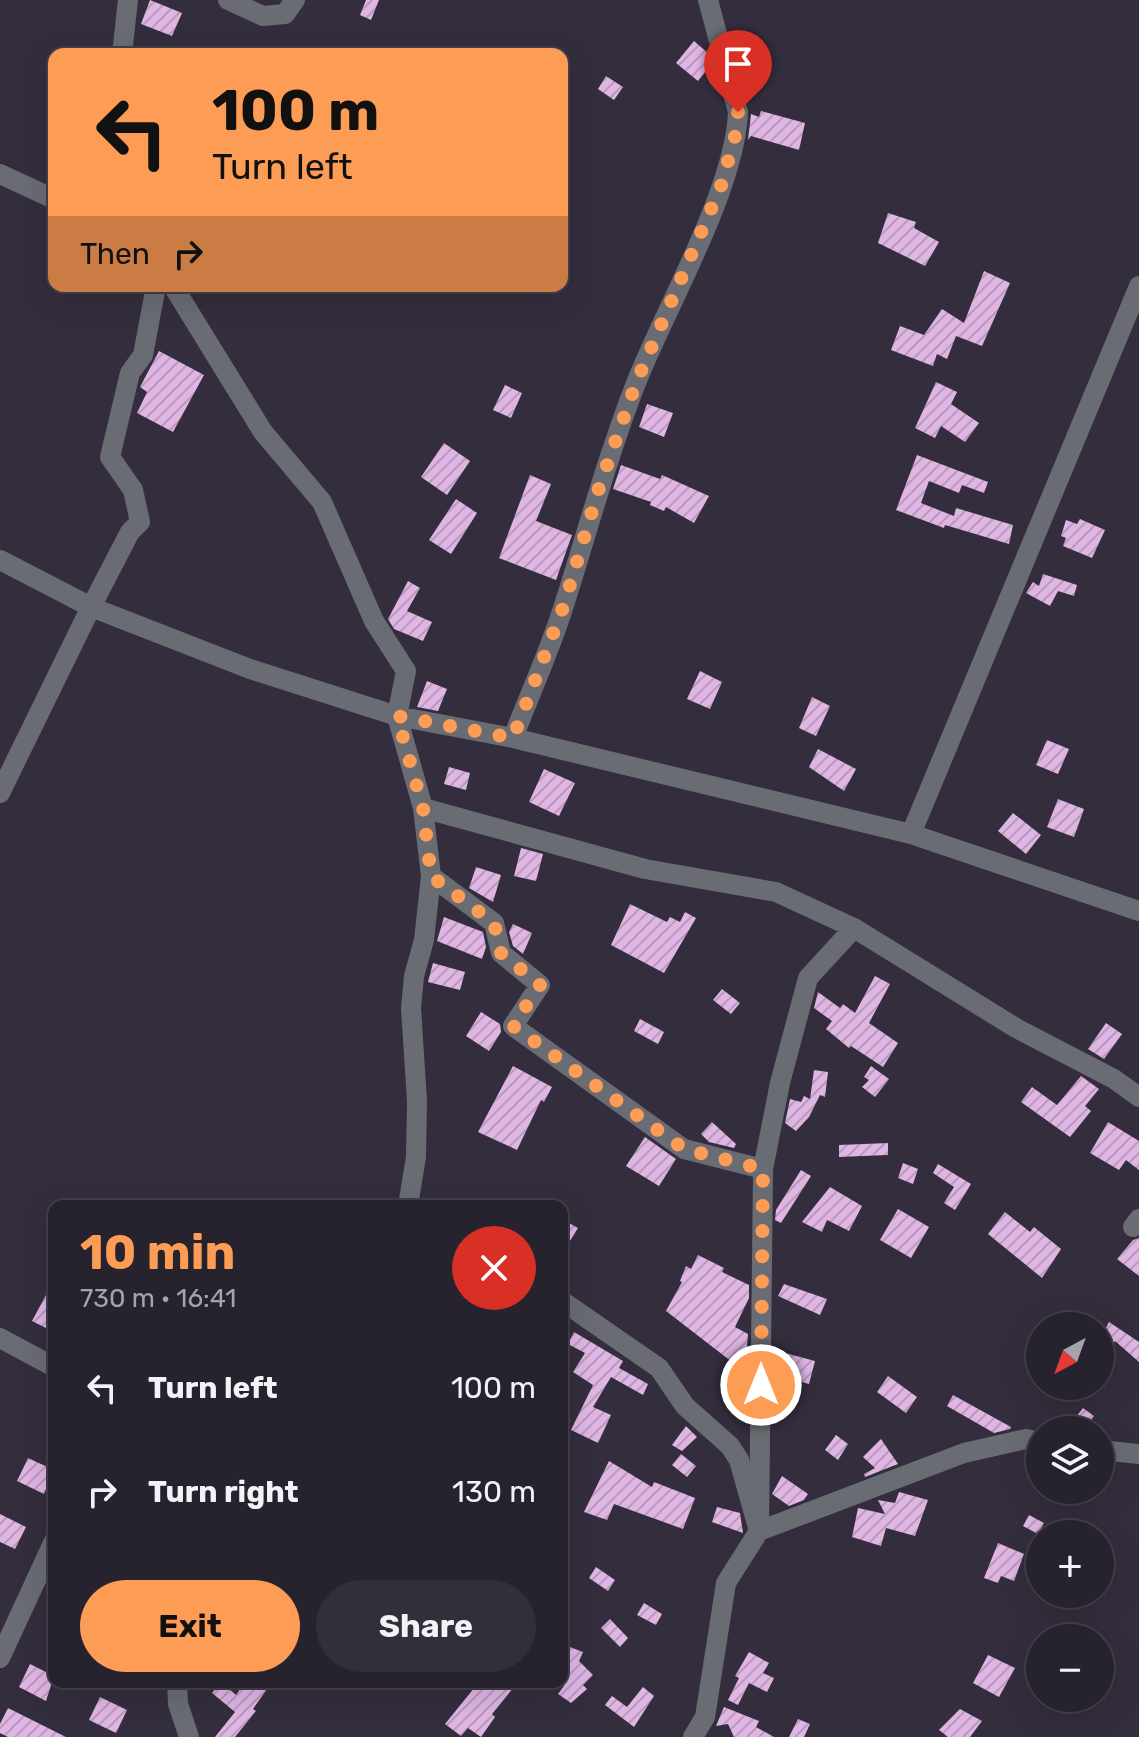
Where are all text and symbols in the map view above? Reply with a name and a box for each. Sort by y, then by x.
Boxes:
pin [704,30,772,112]
icon: arrive [716,42,760,86]
text: 100 m [212,78,379,144]
icon: left [80,80,184,184]
text: Turn left [212,145,353,188]
icon: right [166,232,210,276]
text: Then [80,236,150,272]
text: 10 min [80,1224,235,1281]
button: close [452,1226,536,1310]
text: 730 m · 16:41 [80,1283,237,1314]
north arrow [1026,1312,1114,1400]
map controls [1026,1312,1114,1712]
position arrow [719,1343,803,1427]
icon: left [80,1366,124,1410]
text: Turn left [148,1370,278,1406]
text: 100 m [451,1370,536,1406]
button: layers [1026,1416,1114,1504]
icon: right [80,1470,124,1514]
text: Turn right [148,1474,299,1510]
text: 130 m [452,1474,536,1510]
button: + [1026,1520,1114,1608]
button: Exit [80,1580,300,1672]
button: Share [316,1580,536,1672]
button: − [1026,1624,1114,1712]

